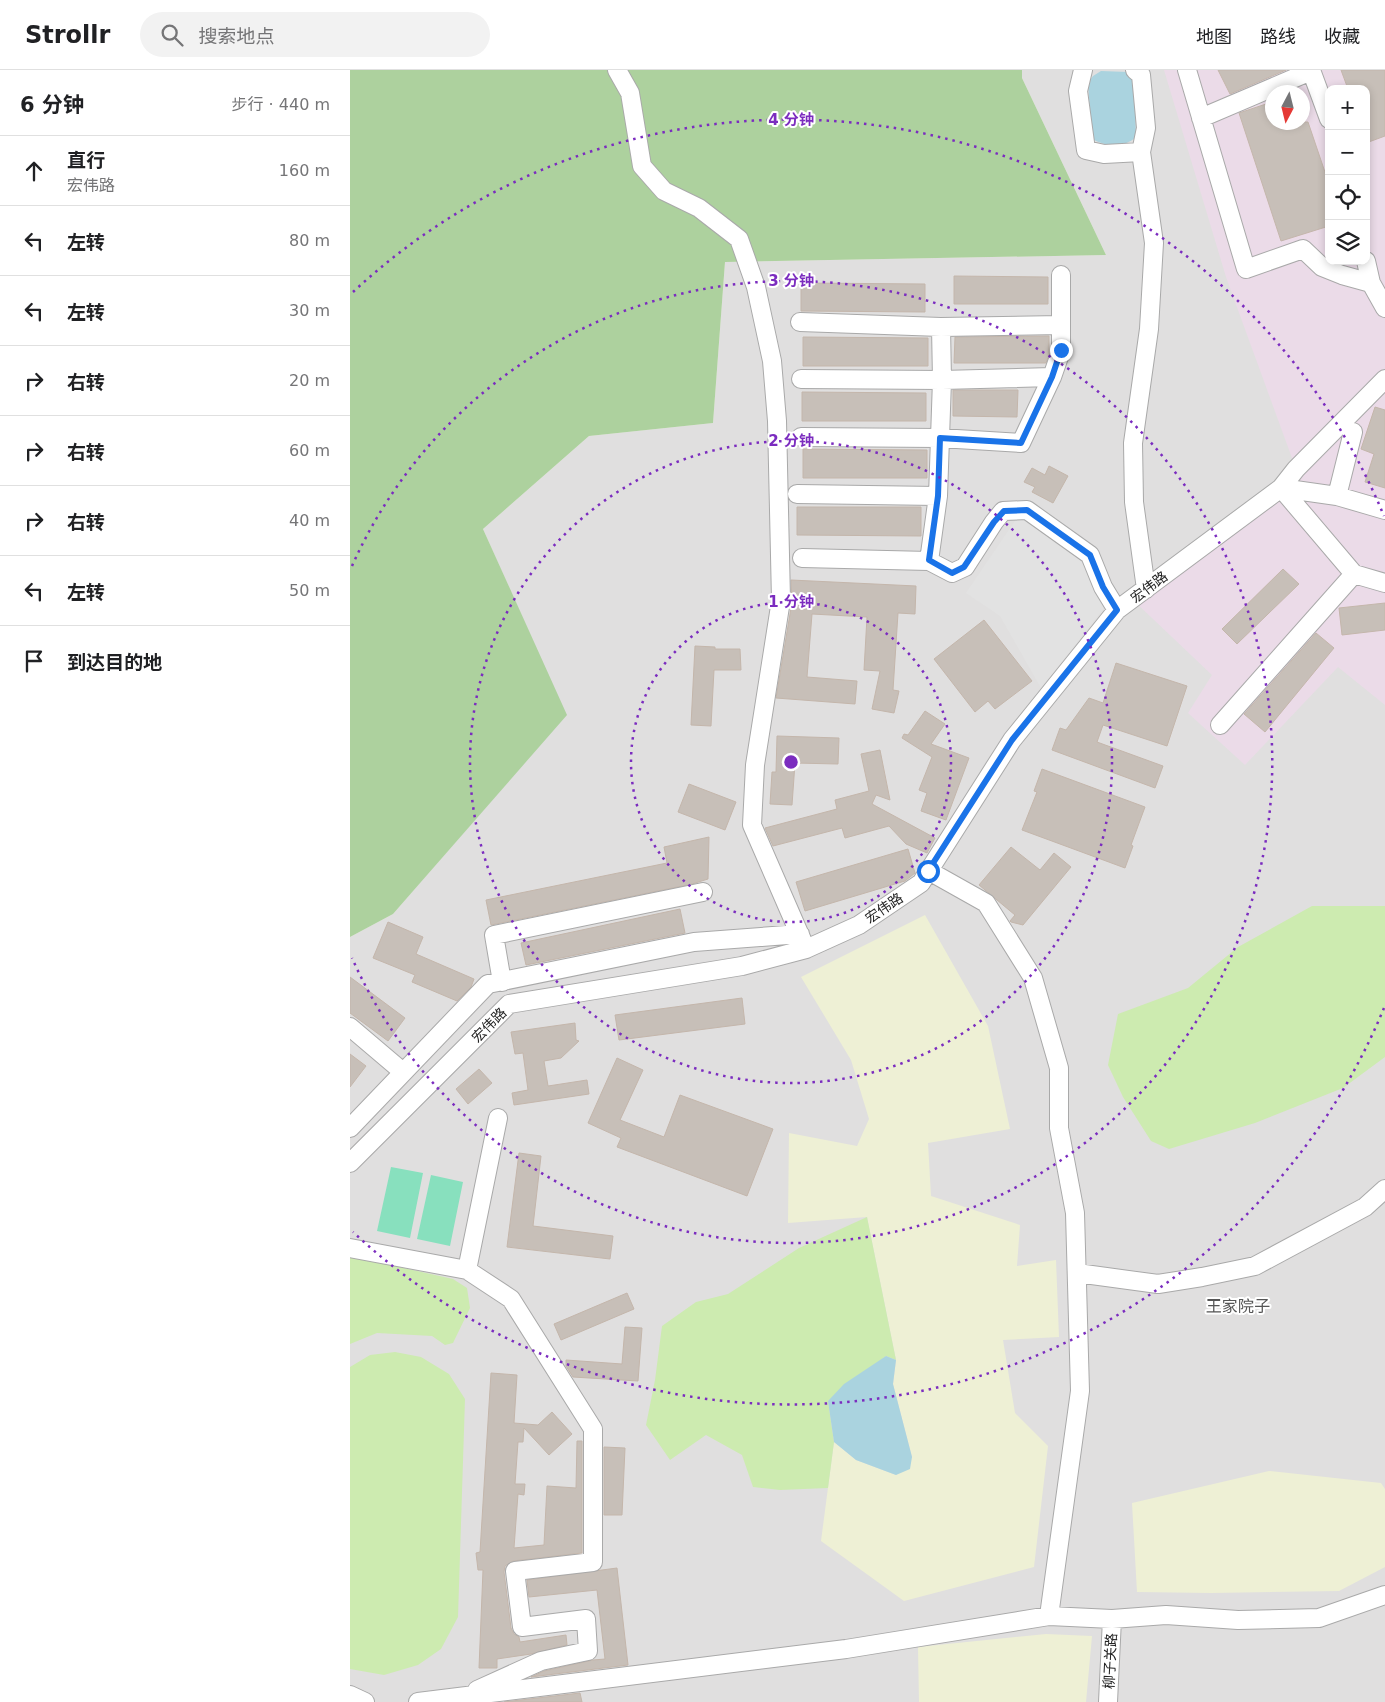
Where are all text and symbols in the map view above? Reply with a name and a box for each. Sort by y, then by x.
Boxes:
search box [140,12,490,57]
text: Strollr [25,21,110,49]
icon: search [158,21,186,49]
text: 搜索地点 [198,25,274,47]
text: 地图 [1196,26,1232,47]
text: 路线 [1260,26,1296,47]
text: 收藏 [1324,26,1360,47]
north arrow [1265,85,1310,130]
map controls [1325,85,1370,265]
button: + [1325,85,1370,130]
text: 6 分钟 [20,93,84,117]
text: 步行 · 440 m [232,95,330,114]
text: 4 分钟 [768,111,814,129]
button: − [1325,130,1370,175]
text: 直行 [67,149,105,171]
icon: ahead [20,157,48,185]
text: 160 m [279,161,330,180]
button: locate [1325,175,1370,220]
text: 宏伟路 [67,176,115,195]
button: layers [1325,220,1370,265]
icon: left [20,227,48,255]
text: 左转 [67,231,105,253]
text: 80 m [289,231,330,250]
text: 3 分钟 [768,272,814,290]
icon: left [20,297,48,325]
text: 左转 [67,301,105,323]
text: 30 m [289,301,330,320]
route end [1050,339,1073,362]
icon: right [20,367,48,395]
text: 右转 [67,371,105,393]
text: 20 m [289,371,330,390]
text: 2 分钟 [768,432,814,450]
icon: right [20,437,48,465]
text: 右转 [67,441,105,463]
text: 60 m [289,441,330,460]
icon: right [20,507,48,535]
text: 右转 [67,511,105,533]
text: 40 m [289,511,330,530]
street label: 宏伟路 [1127,568,1171,606]
icon: left [20,577,48,605]
text: 左转 [67,581,105,603]
text: 50 m [289,581,330,600]
text: 1 分钟 [768,593,814,611]
icon: arrive [20,647,48,675]
text: 到达目的地 [67,651,162,673]
centre of rings [782,753,800,771]
route start [917,860,940,883]
street label: 宏伟路 [862,890,906,926]
street label: 宏伟路 [468,1004,510,1046]
district label: 王家院子 [1206,1297,1270,1316]
street label: 柳子关路 [1101,1633,1119,1689]

